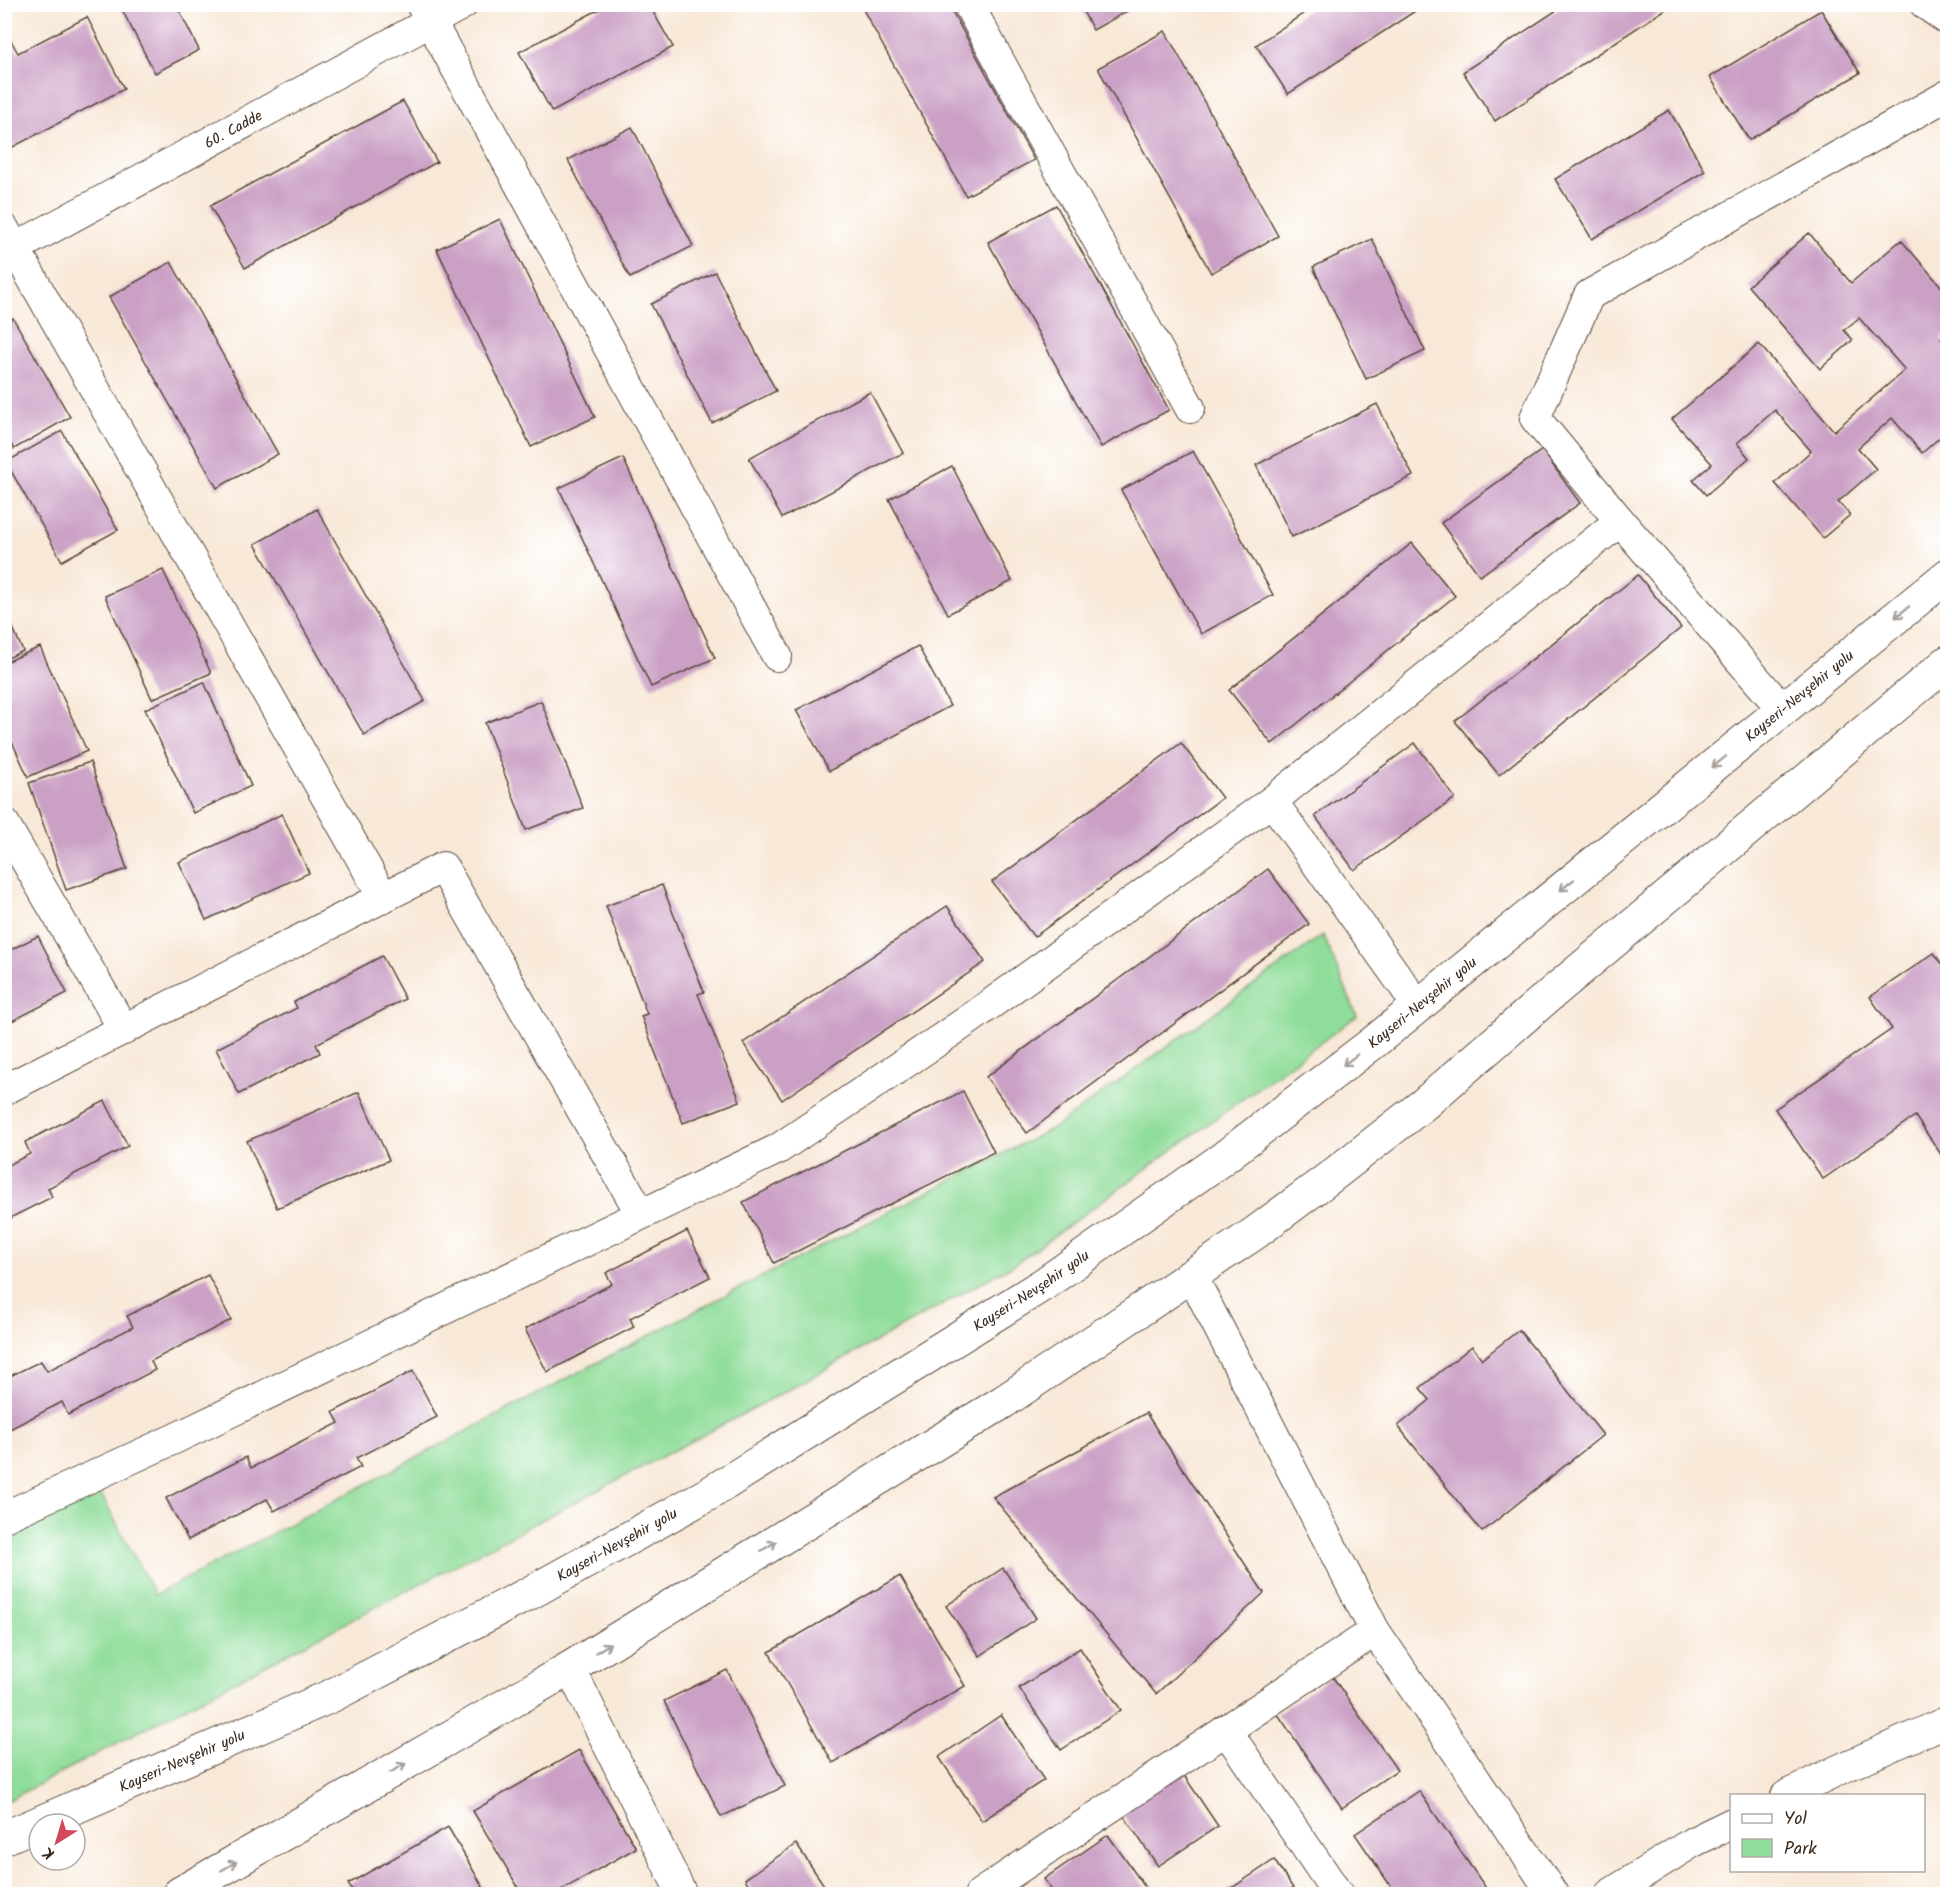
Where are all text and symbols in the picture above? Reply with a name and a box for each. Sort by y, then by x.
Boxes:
street label: 60. Cadde [200,104,267,156]
one-way arrow [1895,605,1910,619]
street label: Kayseri-Nevşehir yolu [1740,645,1860,749]
one-way arrow [1712,755,1727,769]
one-way arrow [1560,878,1576,891]
street label: Kayseri-Nevşehir yolu [1363,952,1483,1056]
one-way arrow [1343,1054,1359,1066]
street label: Kayseri-Nevşehir yolu [969,1244,1095,1339]
street label: Kayseri-Nevşehir yolu [552,1502,682,1589]
one-way arrow [760,1539,777,1551]
one-way arrow [594,1641,611,1654]
street label: Kayseri-Nevşehir yolu [115,1724,249,1800]
one-way arrow [389,1761,406,1773]
legend [1730,1794,1925,1872]
text: Yol [1784,1805,1808,1834]
north arrow [27,1812,87,1872]
text: Park [1784,1835,1817,1864]
text: K [37,1840,60,1866]
one-way arrow [220,1859,237,1871]

